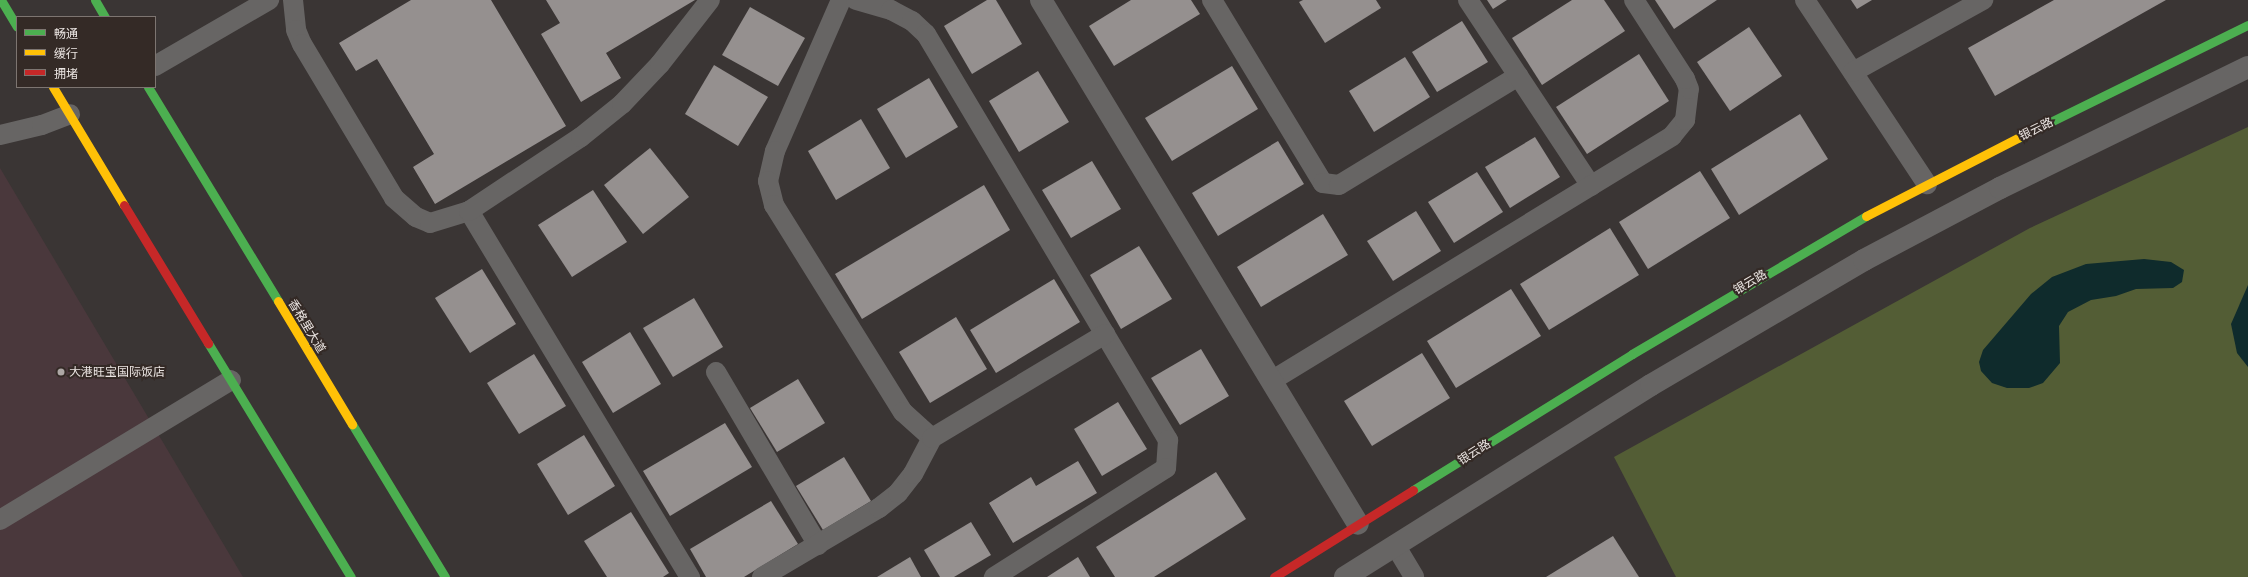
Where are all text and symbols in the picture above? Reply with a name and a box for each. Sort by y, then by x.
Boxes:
legend [16,16,156,88]
text: 畅通 [54,26,78,41]
text: 缓行 [54,46,78,61]
text: 拥堵 [54,66,78,81]
street label: 银云路 [2017,115,2055,143]
street label: 银云路 [1731,267,1769,297]
street label: 香格里大道 [285,297,329,355]
place label: 大港旺宝国际饭店 [69,365,165,379]
marker: 大港旺宝国际饭店 [56,367,66,377]
street label: 银云路 [1455,436,1493,468]

